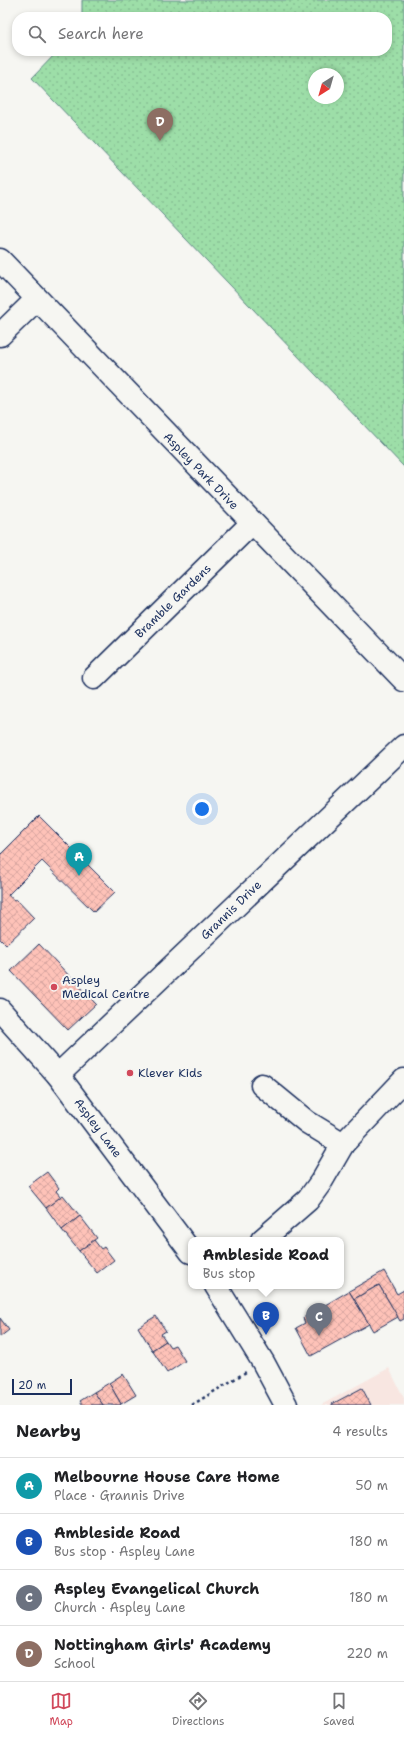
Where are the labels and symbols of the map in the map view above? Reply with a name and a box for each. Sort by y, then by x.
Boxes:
north arrow [308,68,344,104]
pin: D [147,108,173,141]
street label: Aspley Park Drive [160,429,242,513]
street label: Bramble Gardens [131,560,215,642]
your location [192,799,212,819]
pin: A [66,843,92,876]
street label: Grannis Drive [197,877,265,943]
place label: Aspley Medical Centre [62,972,150,1002]
marker: Aspley Medical Centre [49,982,59,992]
place label: Klever Kids [138,1065,203,1081]
marker: Klever Kids [125,1068,135,1078]
street label: Aspley Lane [70,1095,126,1161]
pin: B [253,1302,279,1335]
pin: C [306,1303,332,1336]
scale bar [12,1377,72,1396]

